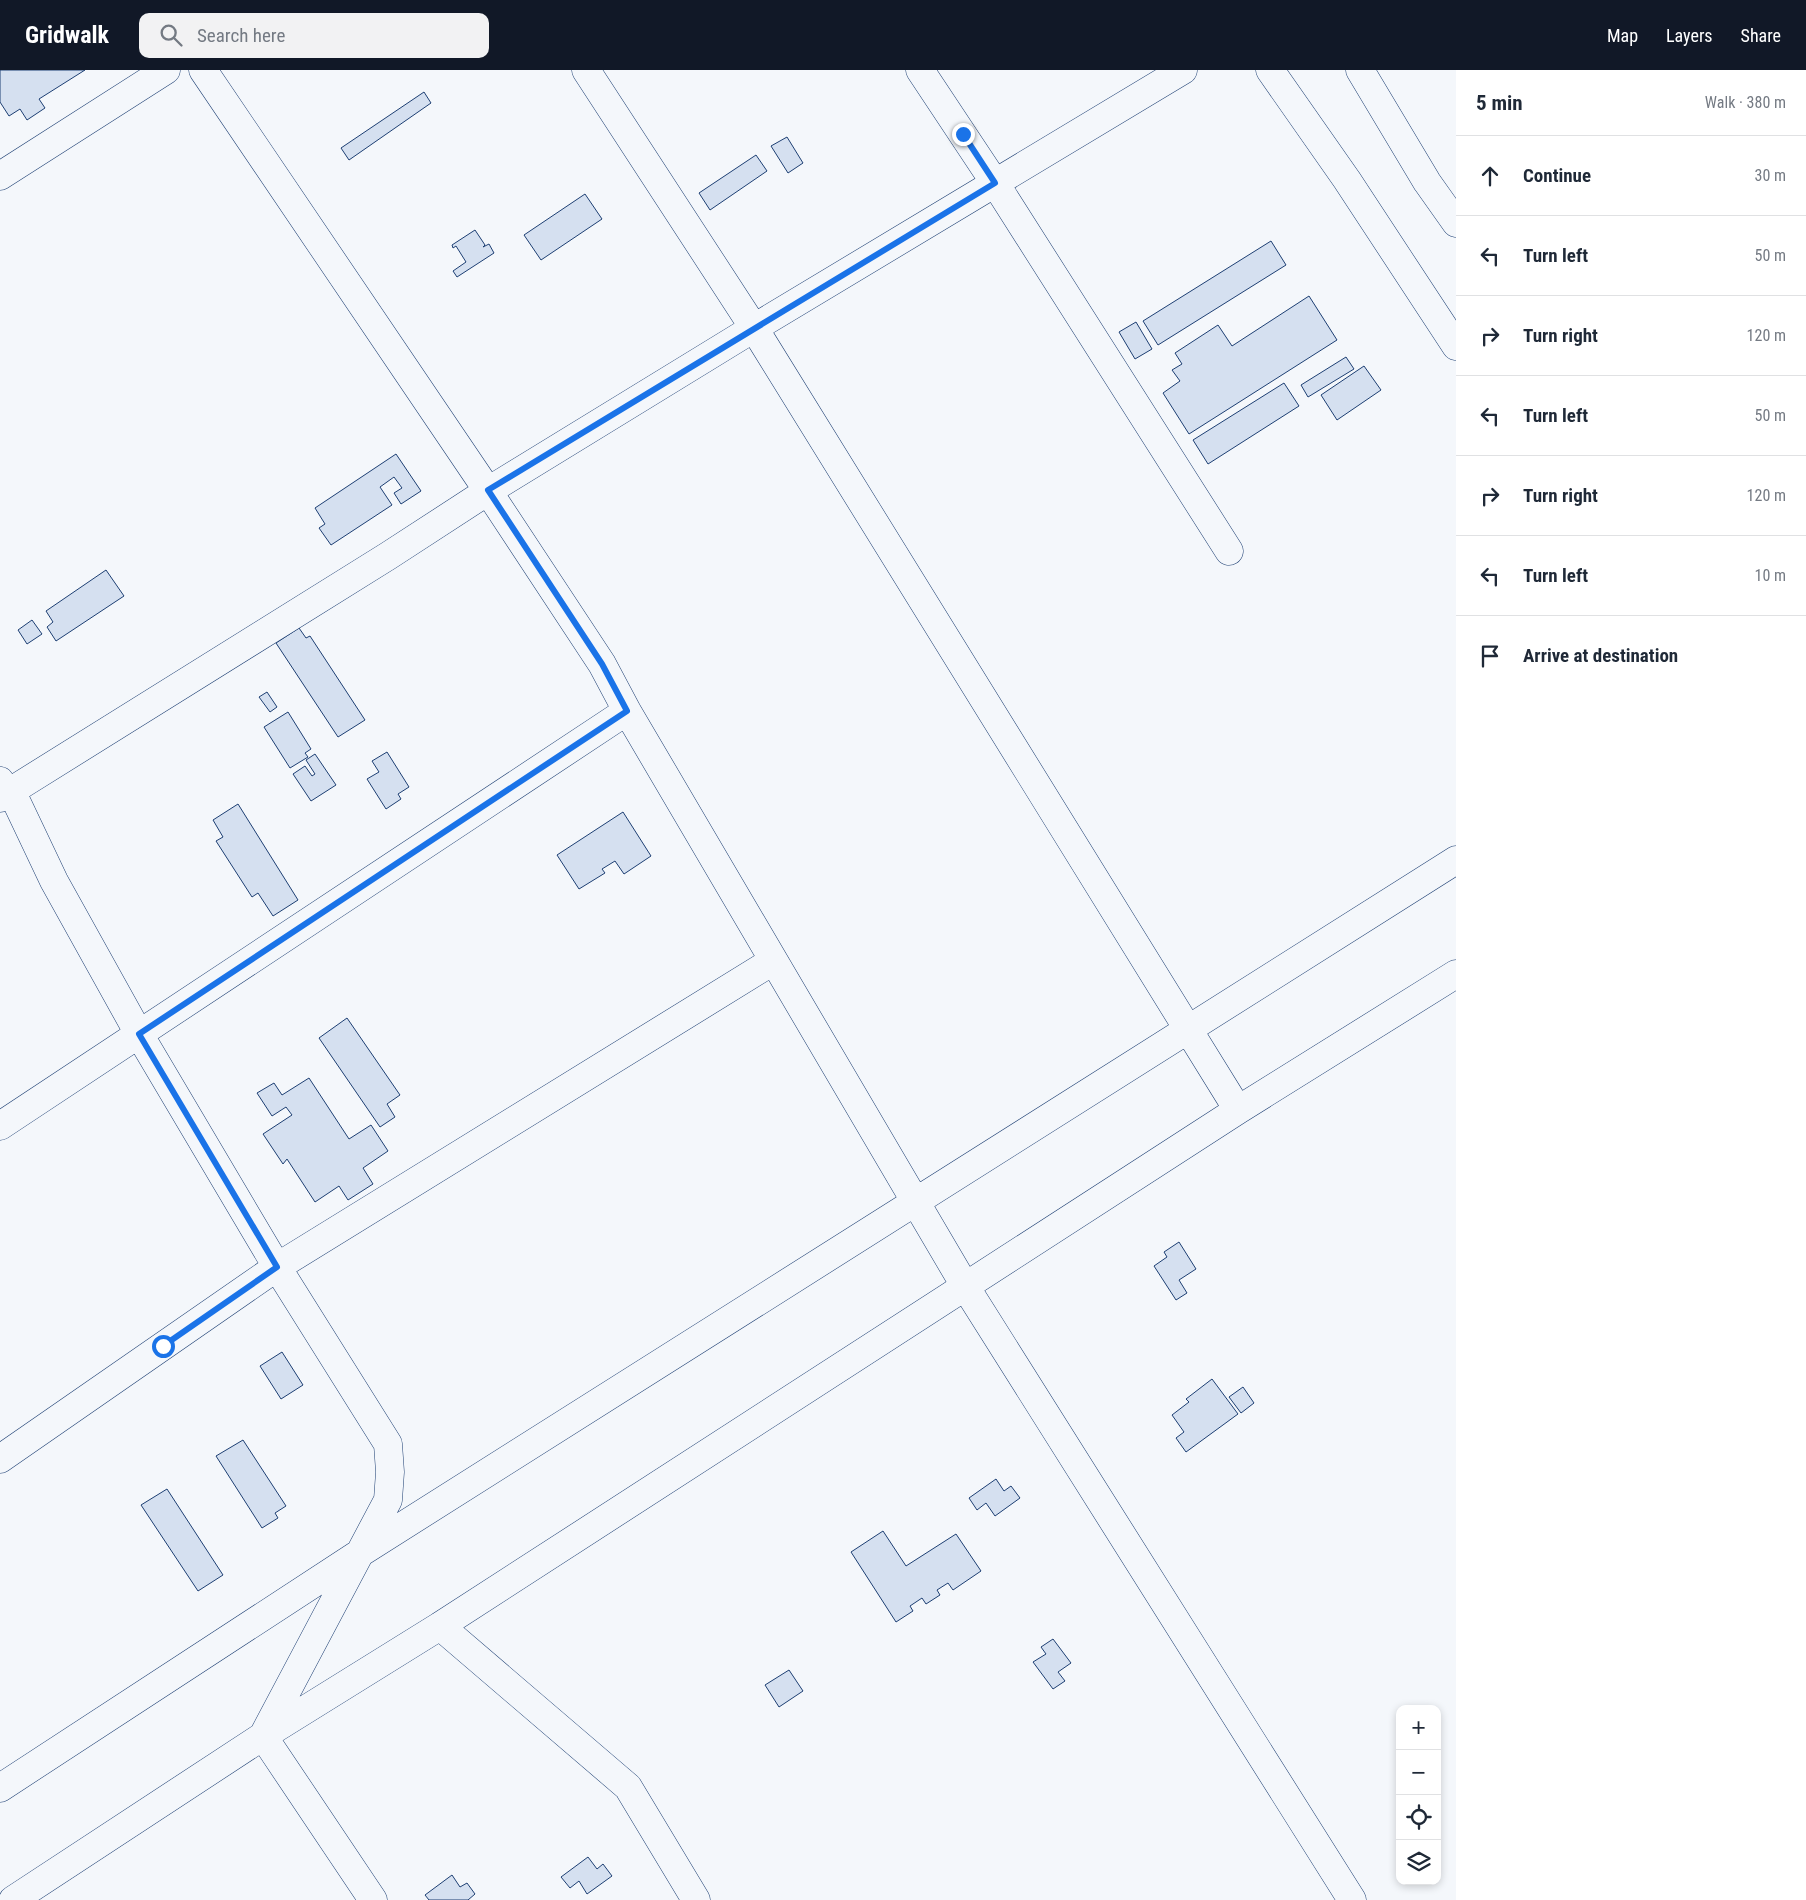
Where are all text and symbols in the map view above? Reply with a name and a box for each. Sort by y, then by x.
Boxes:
search box [139,13,489,58]
text: Gridwalk [25,21,109,49]
icon: search [157,21,185,49]
text: Search here [197,24,285,47]
text: Map [1607,25,1638,46]
text: Layers [1666,25,1713,46]
text: Share [1741,25,1781,46]
text: 5 min [1476,91,1523,115]
text: Walk · 380 m [1705,93,1786,112]
route end [952,123,975,146]
icon: ahead [1476,162,1504,190]
text: Continue [1523,164,1591,187]
text: 30 m [1754,166,1786,185]
icon: left [1476,242,1504,270]
text: Turn left [1523,244,1588,267]
text: 50 m [1754,246,1786,265]
icon: right [1476,322,1504,350]
text: Turn right [1523,324,1598,347]
text: 120 m [1747,326,1786,345]
icon: left [1476,402,1504,430]
text: Turn left [1523,404,1588,427]
text: 50 m [1754,406,1786,425]
icon: right [1476,482,1504,510]
text: Turn right [1523,484,1598,507]
text: 120 m [1747,486,1786,505]
icon: left [1476,562,1504,590]
text: Turn left [1523,564,1588,587]
text: 10 m [1754,566,1786,585]
icon: arrive [1476,642,1504,670]
text: Arrive at destination [1523,644,1678,667]
route start [152,1335,175,1358]
map controls [1396,1705,1441,1885]
button: + [1396,1705,1441,1750]
button: − [1396,1750,1441,1795]
button: locate [1396,1795,1441,1840]
button: layers [1396,1840,1441,1885]

